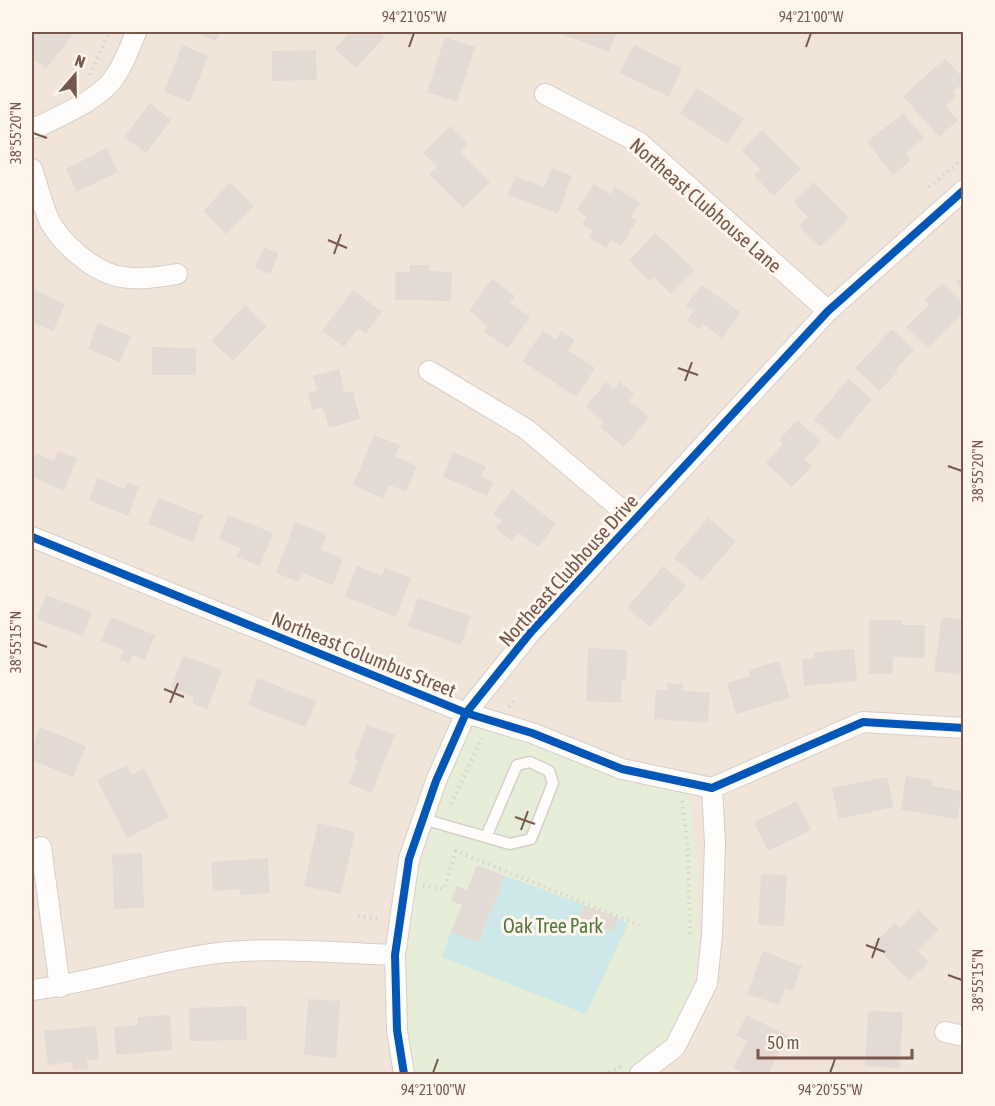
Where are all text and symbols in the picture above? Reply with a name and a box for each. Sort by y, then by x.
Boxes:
text: 94°21'05"W [382,8,446,25]
text: 94°21'00"W [779,8,843,25]
north arrow [45,45,105,105]
text: N [73,51,88,71]
text: 38°55'20"N [7,102,24,164]
street label: Northeast Clubhouse Lane [626,133,786,277]
text: 38°55'20"N [969,440,986,502]
street label: Northeast Clubhouse Drive [494,489,642,651]
street label: Northeast Columbus Street [268,606,460,702]
text: 38°55'15"N [7,611,24,673]
park label: Oak Tree Park [503,914,603,937]
text: 38°55'15"N [969,949,986,1011]
scale bar [758,1022,912,1060]
text: 50 m [767,1032,799,1053]
text: 94°21'00"W [401,1081,465,1098]
text: 94°20'55"W [798,1081,862,1098]

